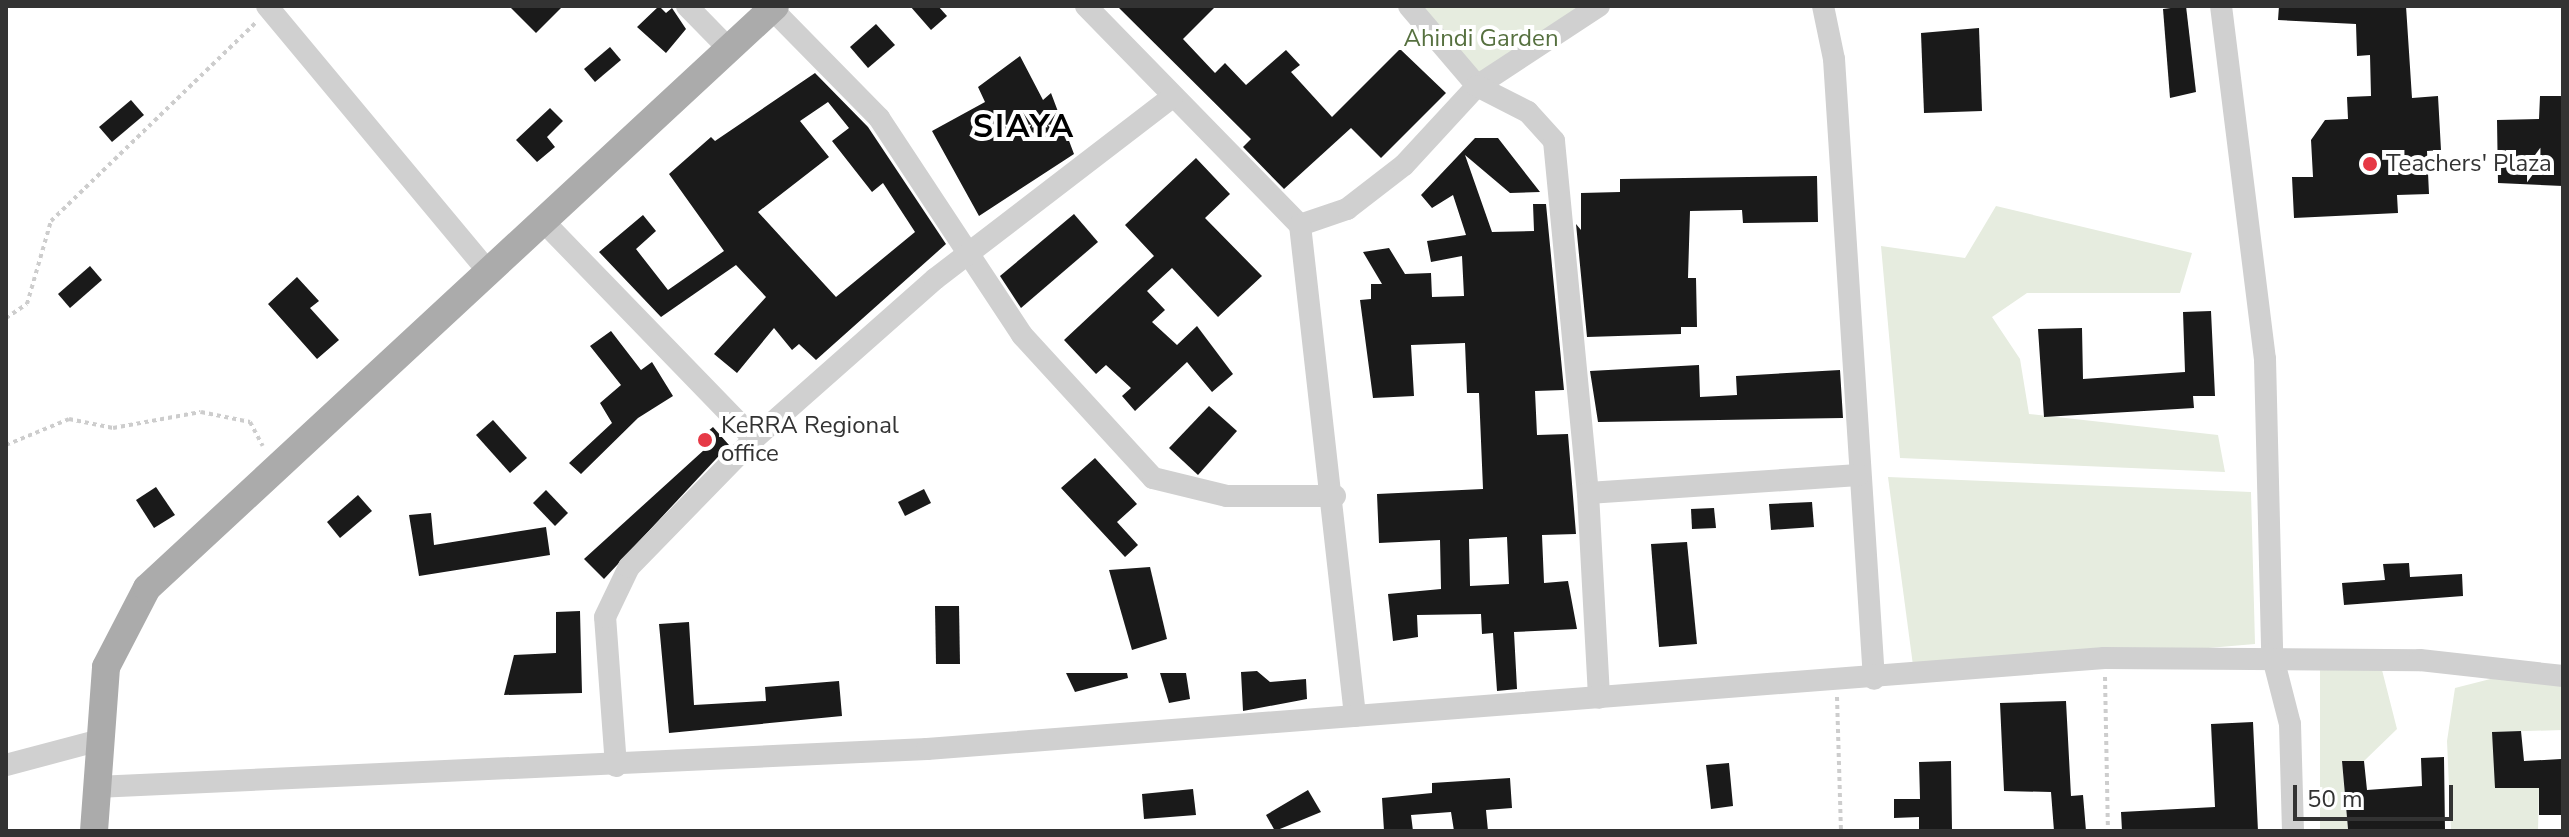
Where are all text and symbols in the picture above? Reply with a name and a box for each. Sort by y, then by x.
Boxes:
park label: Ahindi Garden [1403,25,1559,53]
district label: SIAYA [973,108,1075,146]
place label: Teachers' Plaza [2386,150,2552,178]
marker: Teachers' Plaza [2361,155,2379,173]
place label: KeRRA Regional office [721,412,899,468]
marker: KeRRA Regional office [696,431,714,449]
scale bar [2297,769,2457,819]
text: 50 m [2307,783,2363,815]

